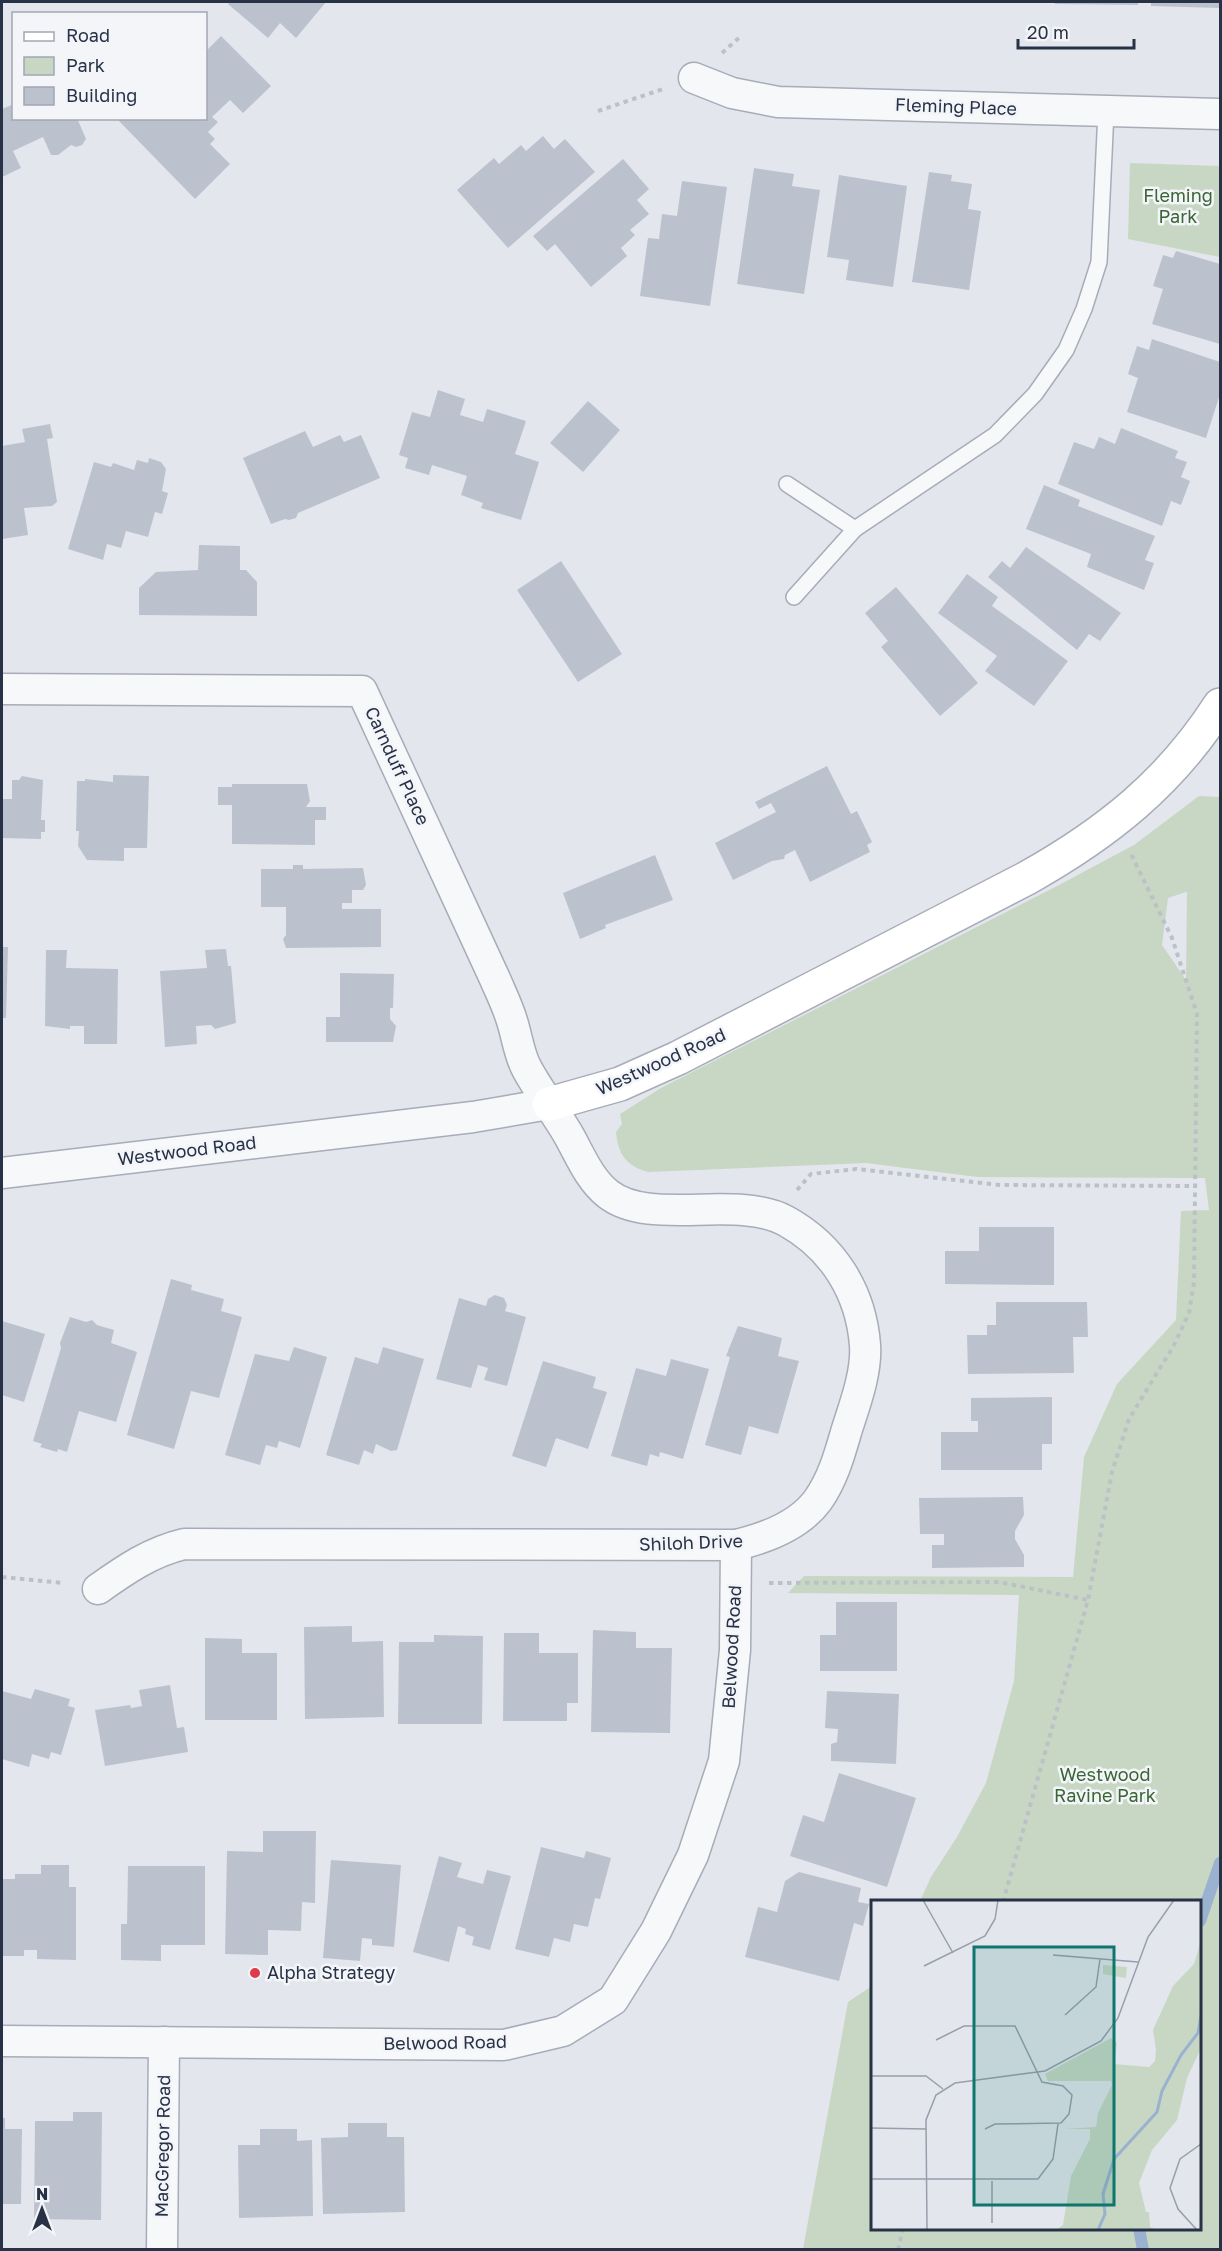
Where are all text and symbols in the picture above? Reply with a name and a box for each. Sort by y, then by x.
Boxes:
legend [12,12,207,120]
scale bar [1018,12,1134,50]
text: 20 m [1027,21,1069,43]
text: Road [66,24,110,46]
text: Park [66,54,105,76]
text: Building [66,84,137,106]
street label: Fleming Place [895,93,1017,119]
park label: Fleming Park [1143,184,1213,227]
street label: Carnduff Place [361,703,435,828]
street label: Westwood Road [592,1023,729,1100]
street label: Westwood Road [116,1131,257,1169]
street label: Shiloh Drive [639,1529,743,1555]
street label: Belwood Road [717,1585,745,1709]
park label: Westwood Ravine Park [1054,1763,1156,1806]
inset map [871,1900,1201,2230]
place label: Alpha Strategy [267,1961,395,1983]
marker: Alpha Strategy [248,1966,262,1980]
street label: Belwood Road [383,2030,507,2054]
street label: MacGregor Road [150,2074,174,2218]
north arrow [12,2179,72,2239]
text: N [36,2184,48,2204]

